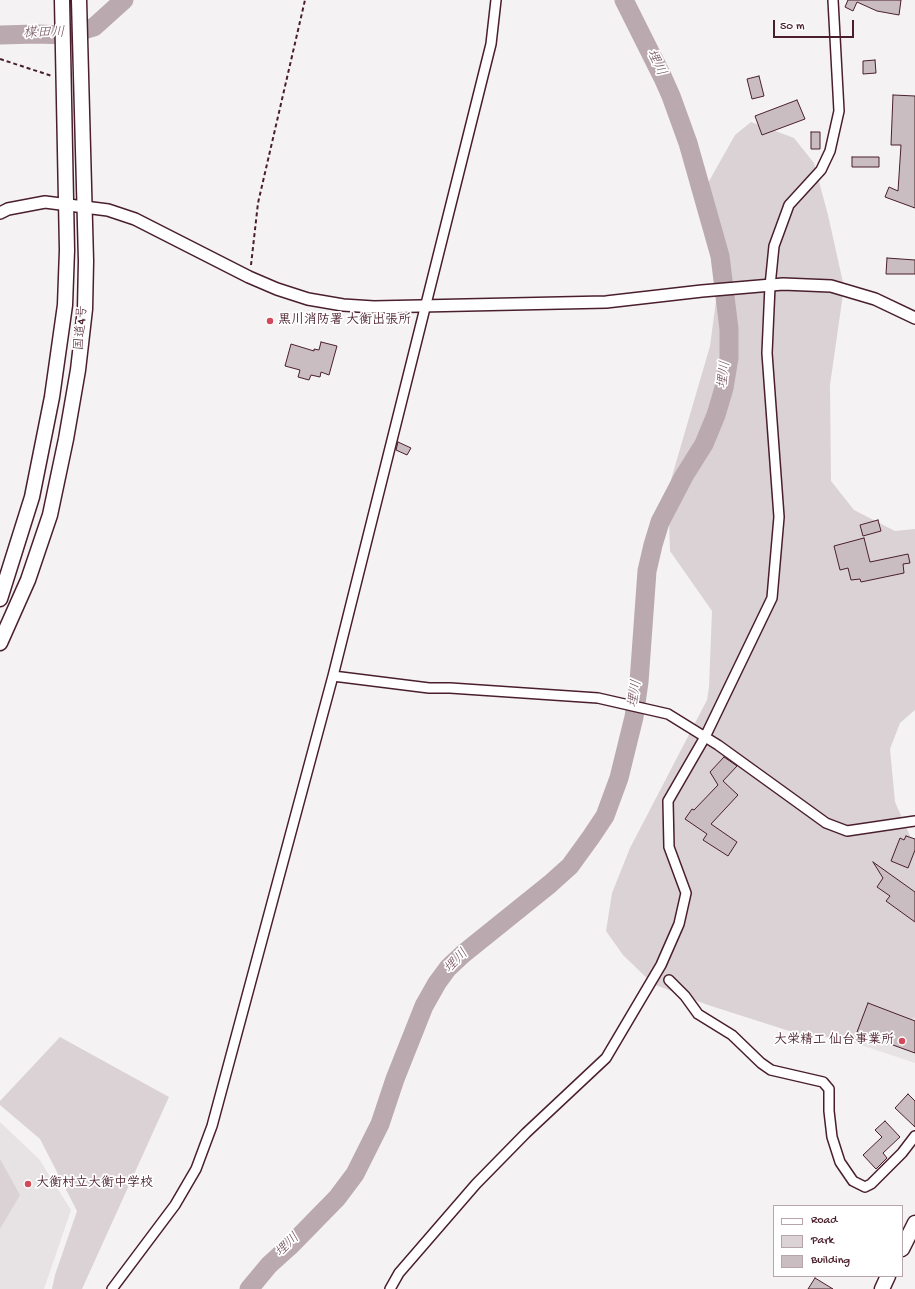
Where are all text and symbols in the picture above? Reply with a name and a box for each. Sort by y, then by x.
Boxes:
scale bar [775,12,856,38]
text: 50 m [780,20,805,34]
water label: 楳田川 [23,25,65,43]
water label: 埋川 [641,47,669,79]
street label: 国道4号 [72,305,92,351]
place label: 黒川消防署 大衡出張所 [278,313,411,329]
marker: 黒川消防署 大衡出張所 [265,316,275,326]
water label: 埋川 [715,360,735,390]
water label: 埋川 [625,679,647,709]
water label: 埋川 [441,946,473,978]
place label: 大栄精工 仙台事業所 [774,1033,894,1049]
marker: 大栄精工 仙台事業所 [897,1036,907,1046]
place label: 大衡村立大衡中学校 [36,1176,153,1192]
marker: 大衡村立大衡中学校 [23,1179,33,1189]
legend [773,1205,903,1277]
text: Road [811,1214,837,1228]
water label: 埋川 [272,1230,304,1262]
text: Park [811,1234,834,1248]
text: Building [811,1254,850,1268]

